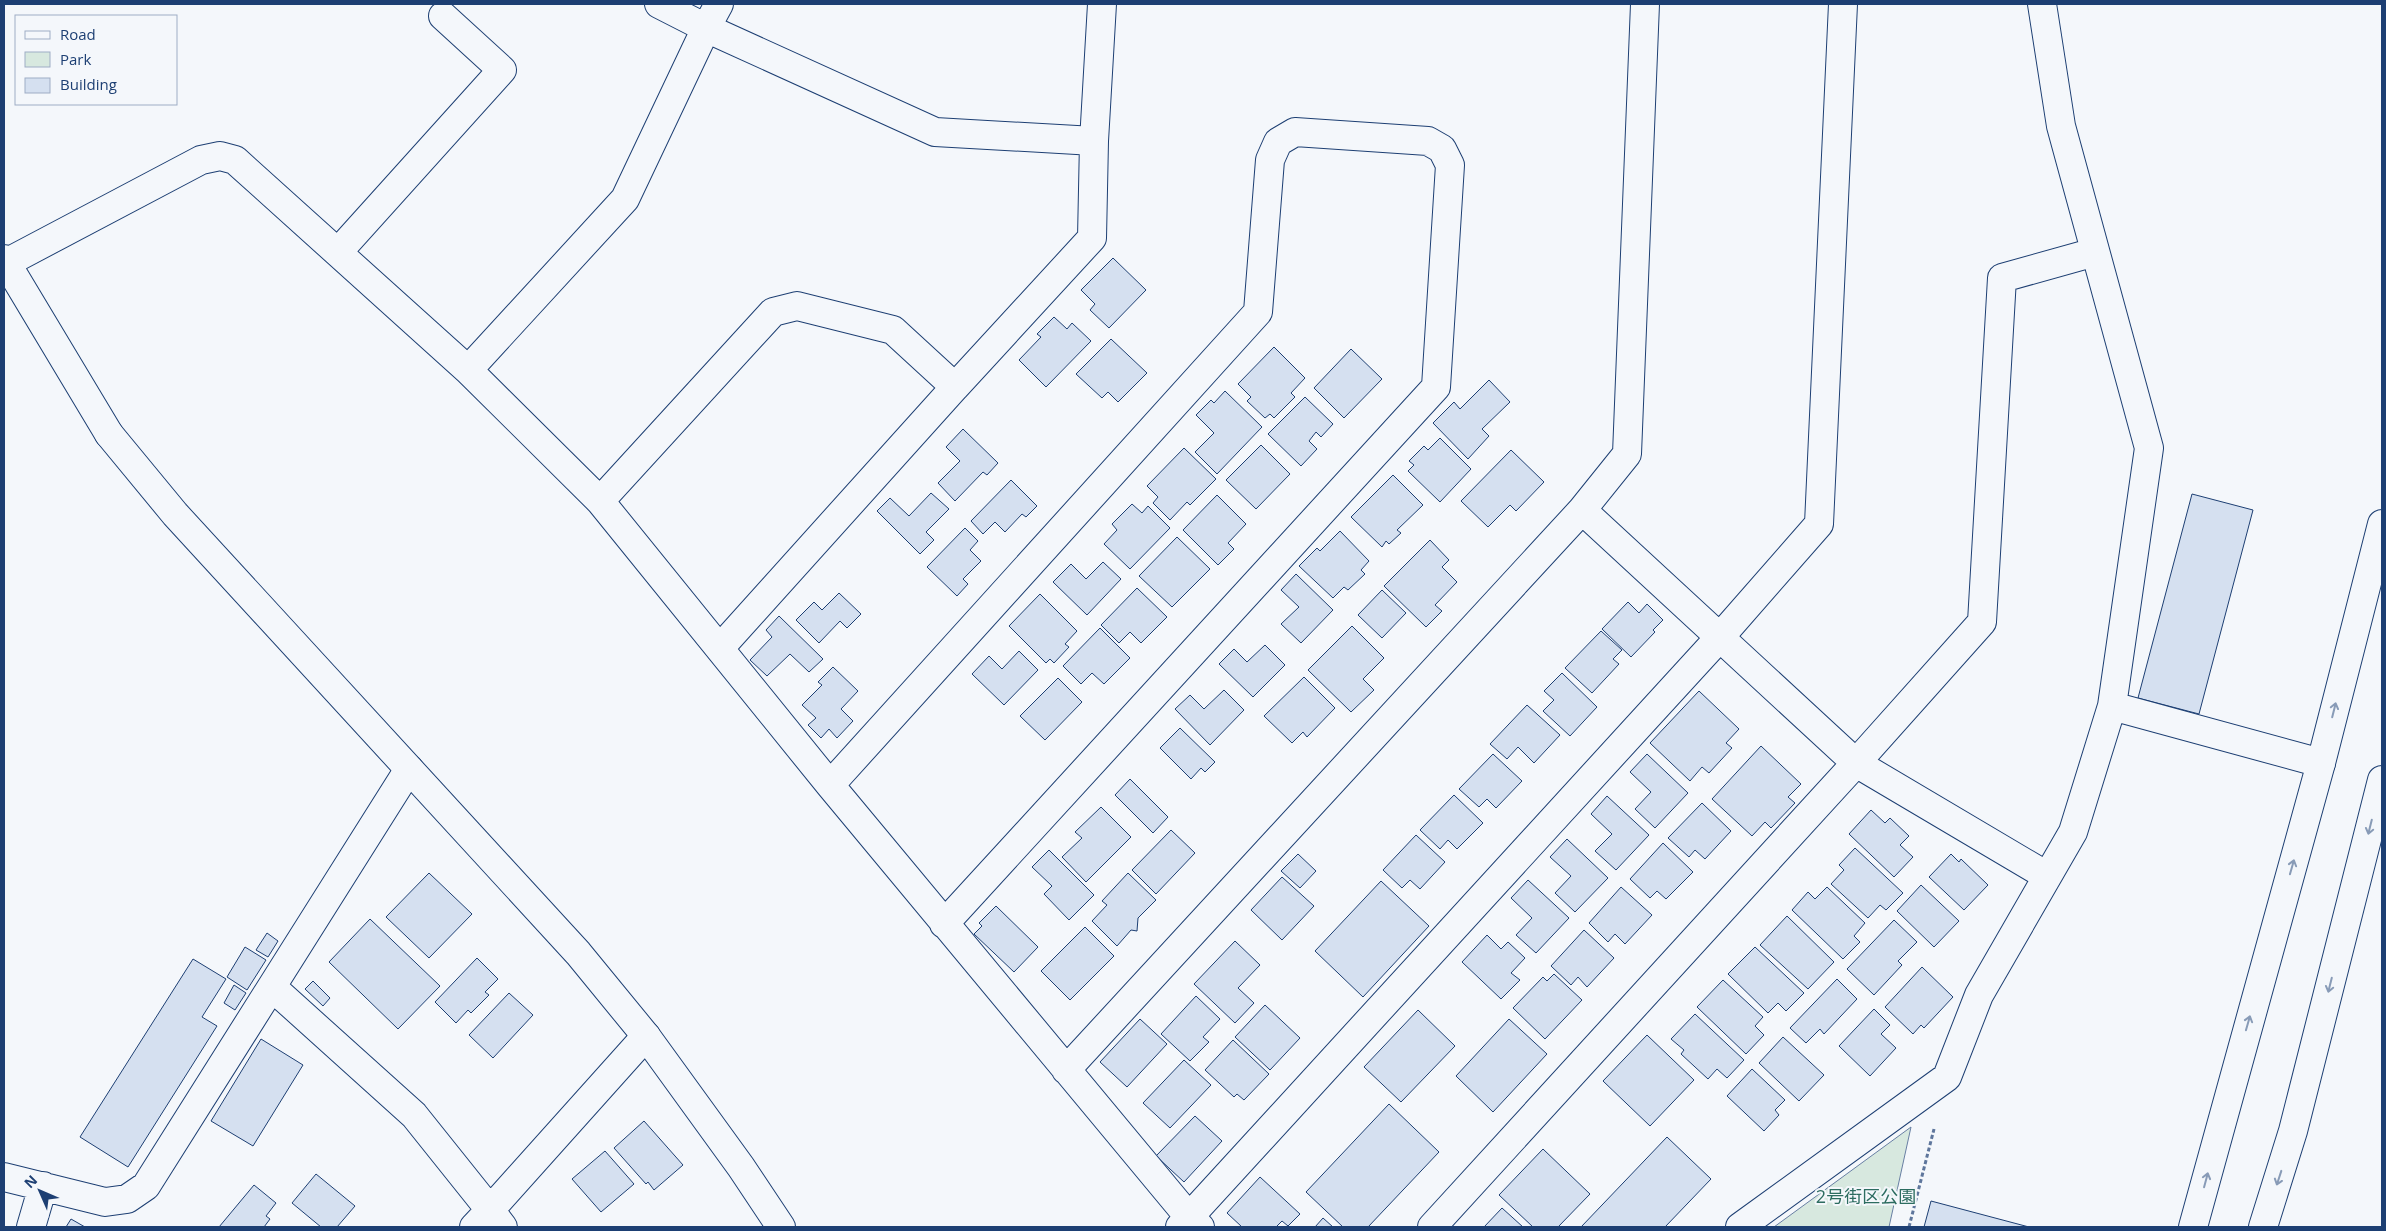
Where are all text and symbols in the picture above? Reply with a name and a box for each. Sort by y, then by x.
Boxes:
legend [15,15,178,105]
text: Road [60,24,96,44]
text: Park [60,49,91,69]
text: Building [60,74,117,94]
one-way arrow [2330,702,2340,718]
one-way arrow [2365,819,2374,835]
one-way arrow [2288,859,2297,875]
one-way arrow [2325,976,2335,992]
one-way arrow [2244,1016,2254,1032]
north arrow [15,1166,65,1216]
one-way arrow [2273,1170,2283,1186]
text: N [20,1171,41,1192]
one-way arrow [2201,1173,2211,1189]
park label: 2号街区公園 [1816,1184,1916,1208]

